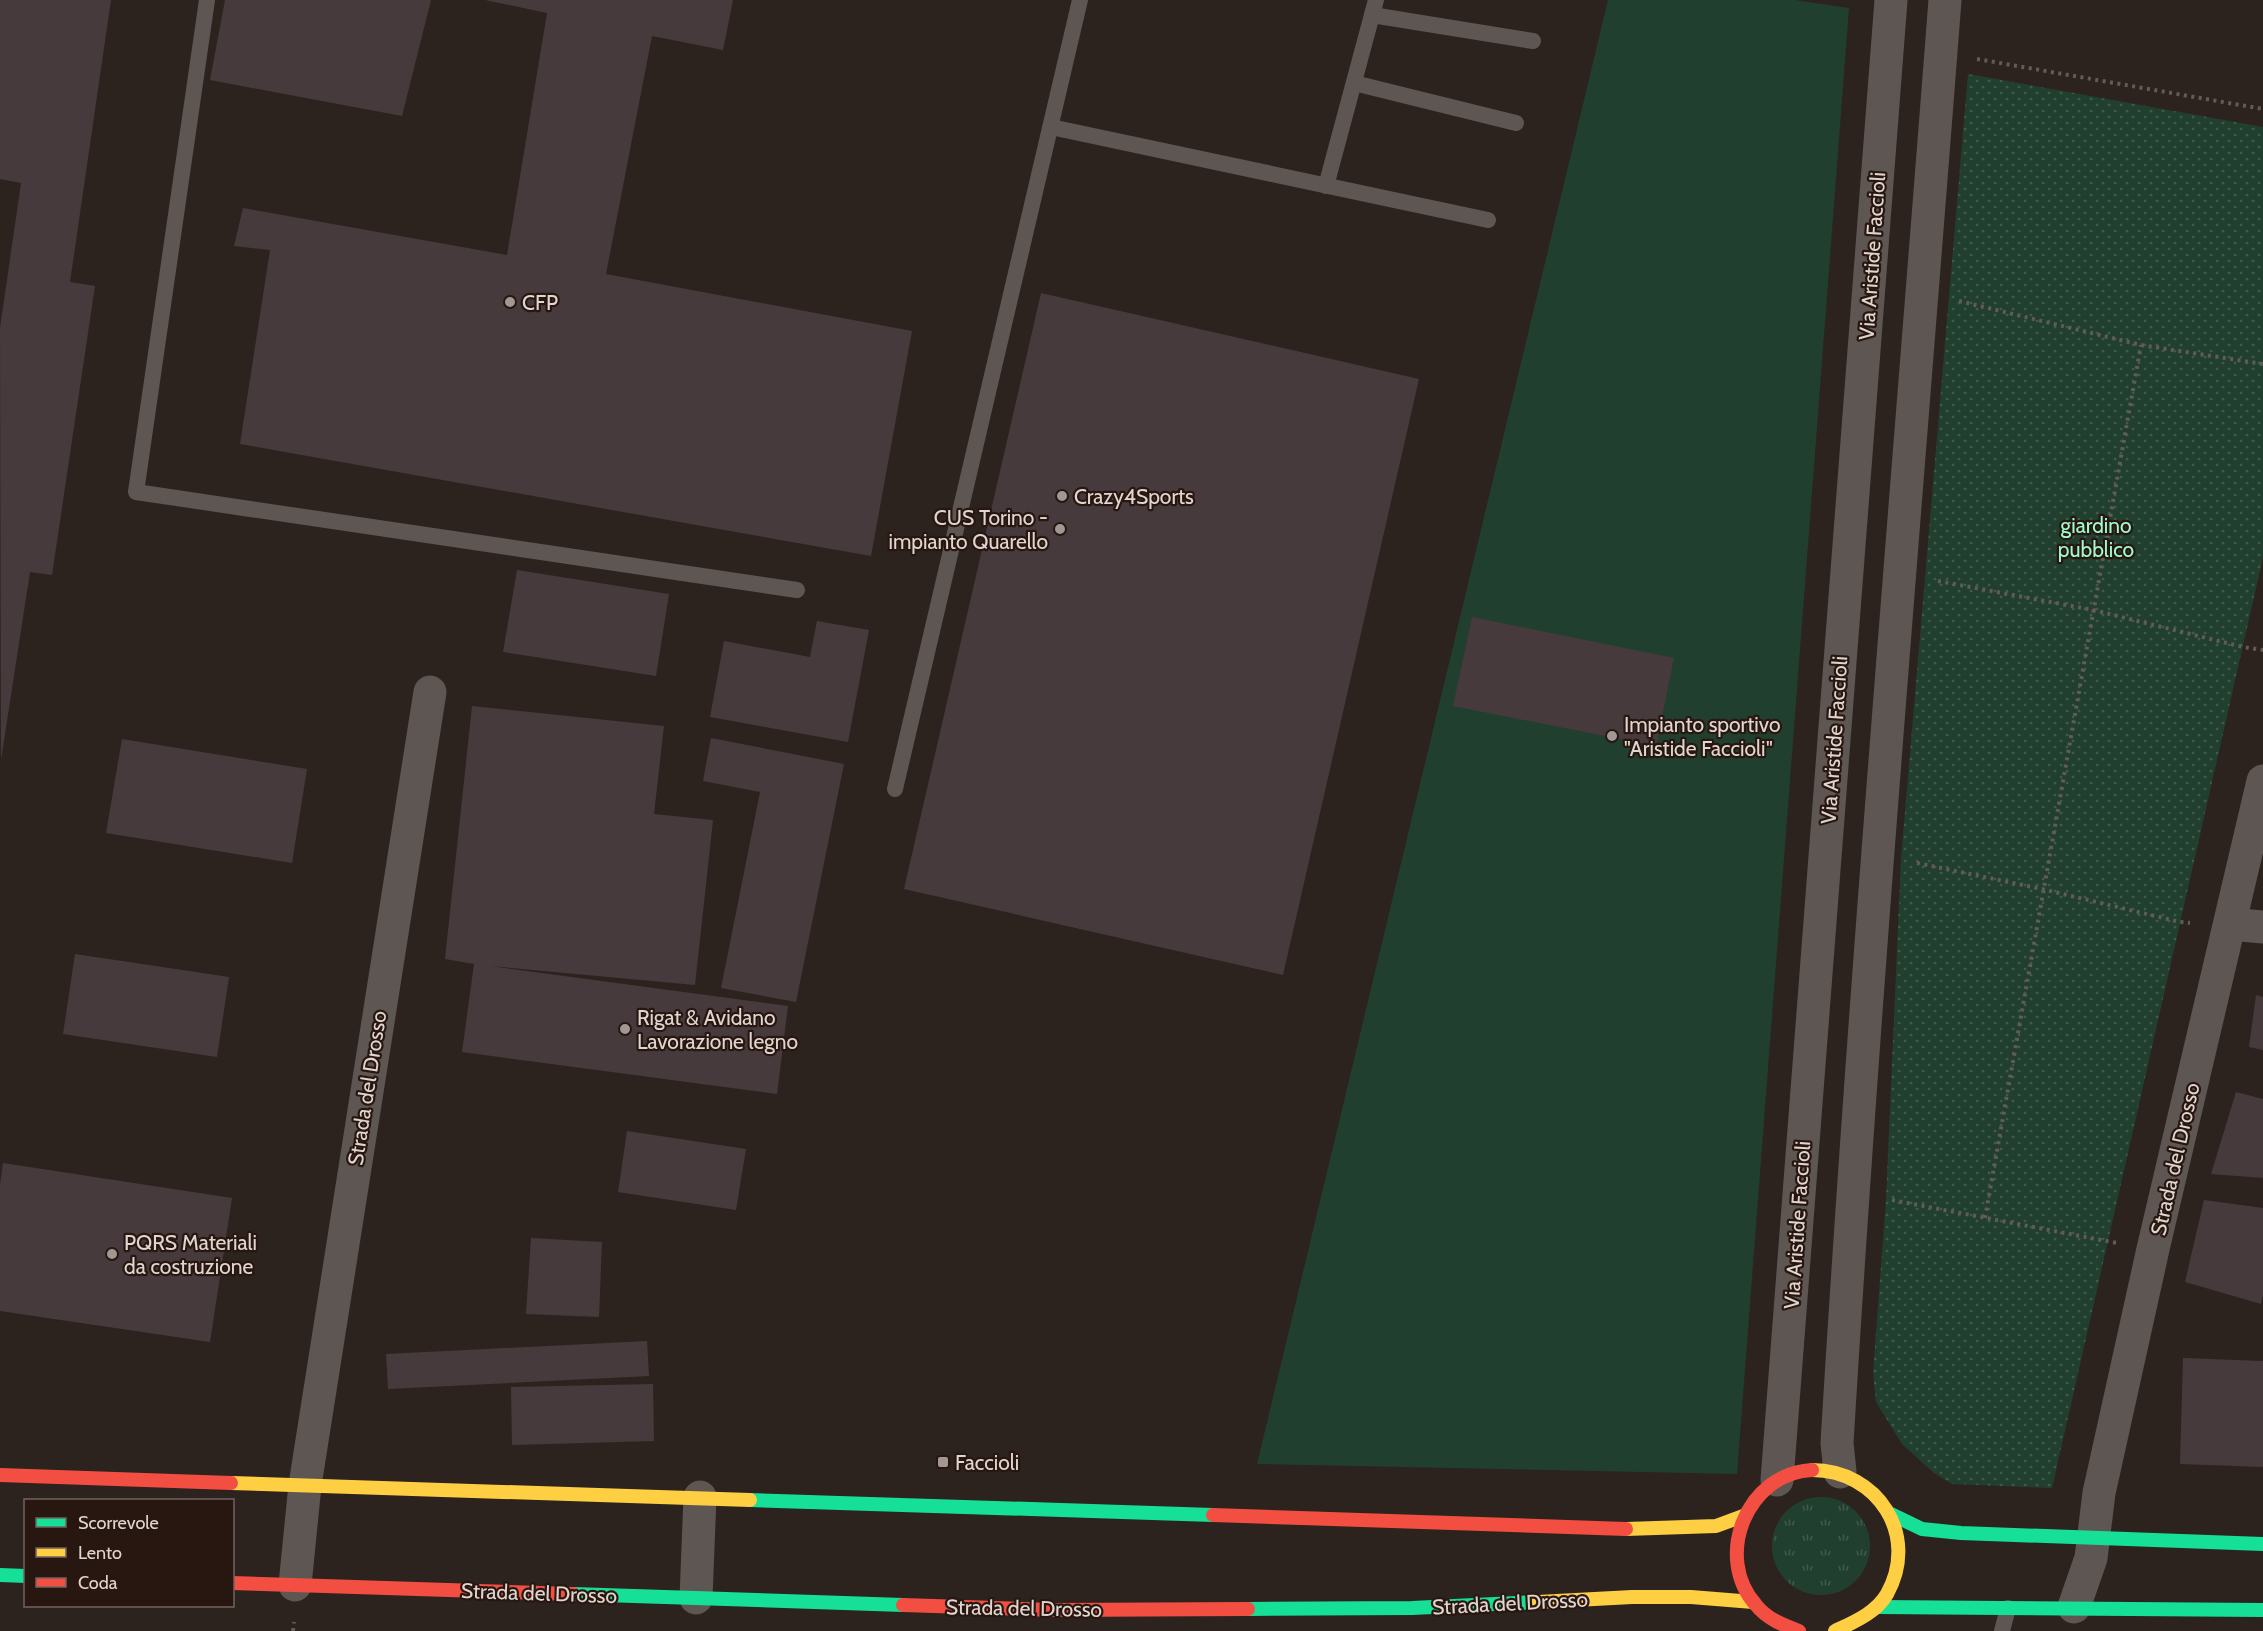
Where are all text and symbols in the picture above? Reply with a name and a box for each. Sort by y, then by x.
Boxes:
street label: Via Aristide Faccioli [1854,171,1890,341]
place label: CFP [522,290,558,315]
marker: CFP [503,295,517,309]
place label: Crazy4Sports [1074,484,1194,509]
marker: Crazy4Sports [1055,489,1069,503]
place label: CUS Torino - impianto Quarello [888,505,1048,554]
park label: giardino pubblico [2058,513,2134,562]
marker: CUS Torino - impianto Quarello [1053,522,1067,536]
street label: Via Aristide Faccioli [1816,655,1852,825]
place label: Impianto sportivo "Aristide Faccioli" [1624,712,1780,761]
marker: Impianto sportivo "Aristide Faccioli" [1605,729,1619,743]
place label: Rigat & Avidano Lavorazione legno [637,1005,798,1054]
street label: Strada del Drosso [342,1009,392,1167]
marker: Rigat & Avidano Lavorazione legno [618,1022,632,1036]
street label: Strada del Drosso [2145,1080,2205,1238]
street label: Via Aristide Faccioli [1779,1140,1815,1310]
place label: PQRS Materiali da costruzione [124,1230,257,1279]
marker: PQRS Materiali da costruzione [105,1247,119,1261]
place label: Faccioli [955,1450,1019,1475]
marker: Faccioli [936,1455,950,1469]
legend [24,1499,234,1607]
text: Scorrevole [78,1512,159,1534]
text: Lento [78,1542,122,1564]
text: Coda [78,1572,118,1594]
street label: Strada del Drosso [461,1578,617,1608]
street label: Strada del Drosso [1431,1586,1589,1620]
street label: Strada del Drosso [946,1594,1102,1622]

